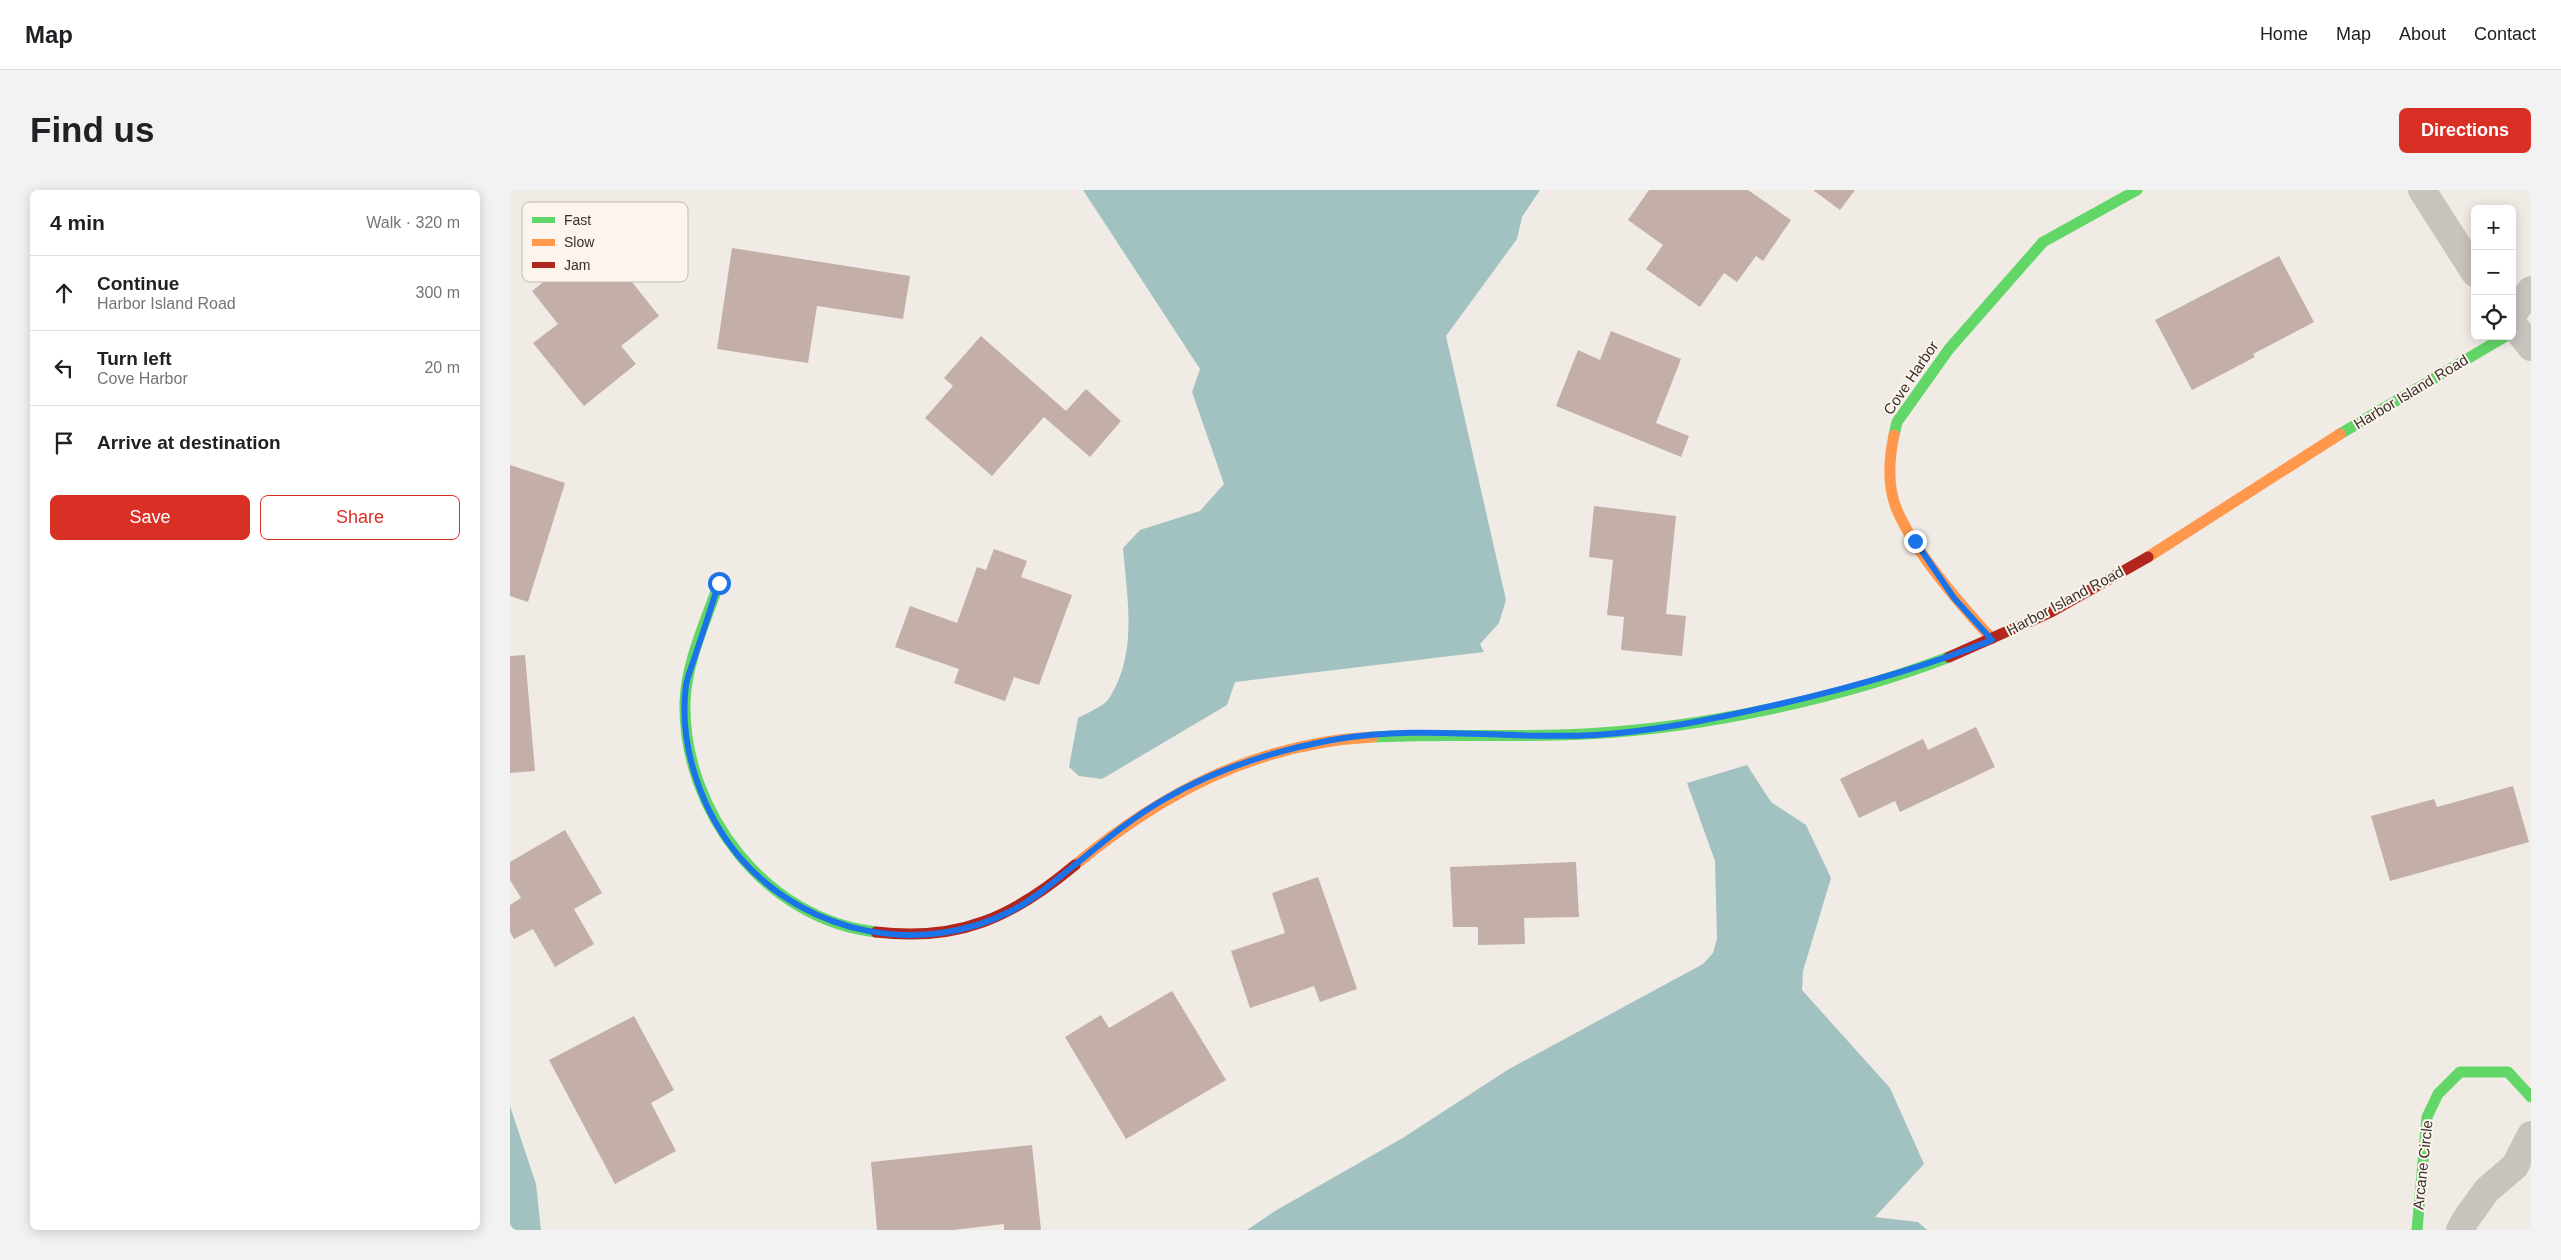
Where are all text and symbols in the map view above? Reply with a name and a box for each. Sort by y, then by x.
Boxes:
text: Map [25,21,73,48]
text: Home [2260,24,2308,44]
text: Map [2336,24,2371,44]
text: About [2399,24,2446,44]
text: Contact [2474,24,2536,44]
button: Directions [2399,108,2531,153]
text: Find us [30,110,154,149]
legend [522,202,688,282]
map controls [2471,205,2516,340]
button: + [2471,205,2516,250]
text: 4 min [50,211,105,234]
text: Fast [564,212,591,228]
text: Walk · 320 m [366,214,460,231]
text: Slow [564,234,595,250]
button: − [2471,250,2516,295]
text: Jam [564,257,590,273]
text: Continue [97,273,179,294]
icon: ahead [50,279,78,307]
text: 300 m [416,284,460,301]
text: Harbor Island Road [97,295,236,312]
button: locate [2471,295,2516,340]
street label: Cove Harbor [1880,338,1941,418]
text: Turn left [97,348,172,369]
street label: Harbor Island Road [2351,351,2471,432]
icon: left [50,354,78,382]
text: 20 m [424,359,460,376]
text: Cove Harbor [97,370,188,387]
icon: arrive [50,429,78,457]
text: Arrive at destination [97,432,281,453]
button: Save [50,495,250,540]
button: Share [260,495,460,540]
route end [1904,530,1927,553]
street label: Harbor Island Road [2003,563,2126,639]
route start [708,572,731,595]
street label: Arcane Circle [2409,1119,2436,1211]

